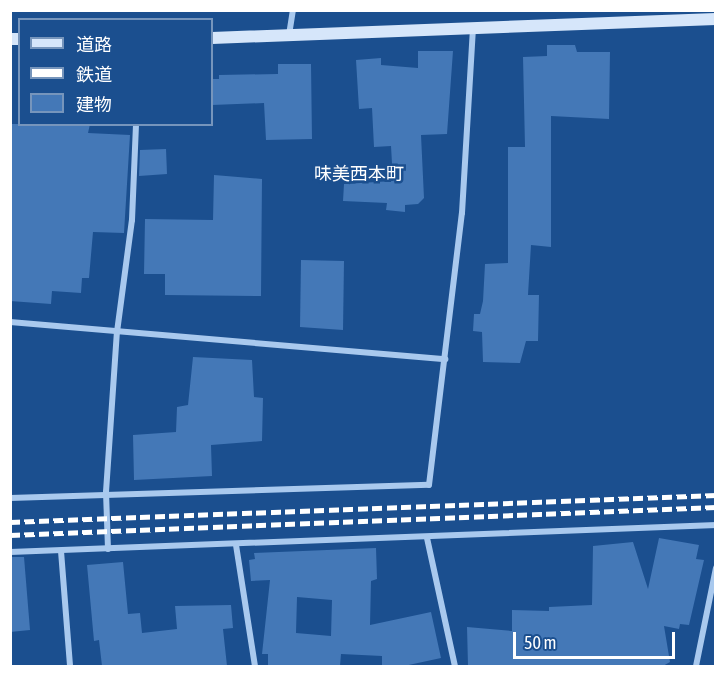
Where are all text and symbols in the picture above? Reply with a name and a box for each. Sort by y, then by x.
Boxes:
legend [18,18,213,126]
text: 道路 [76,34,112,55]
text: 鉄道 [76,64,112,85]
text: 建物 [76,94,112,115]
district label: 味美西本町 [314,163,404,185]
scale bar [516,620,678,658]
text: 50 m [524,632,556,653]

